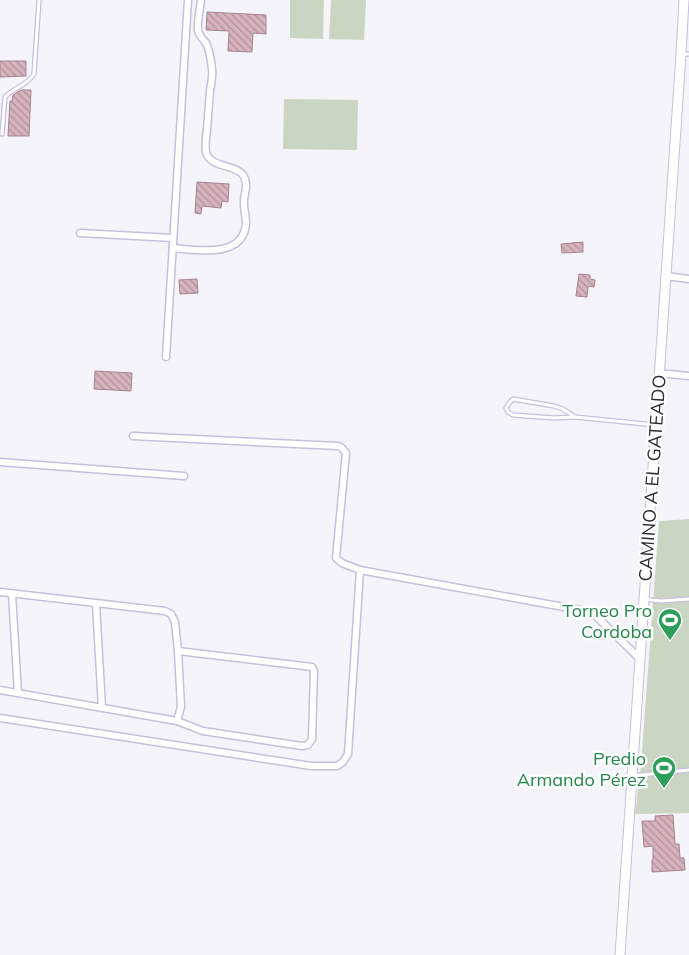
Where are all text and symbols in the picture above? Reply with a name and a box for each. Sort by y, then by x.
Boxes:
street label: CAMINO A EL GATEADO [633,374,671,582]
place label: Torneo Pro Cordoba [562,599,652,643]
sports icon: Torneo Pro Cordoba [657,607,683,641]
place label: Predio Armando Pérez [517,747,646,791]
sports icon: Predio Armando Pérez [651,755,677,789]

